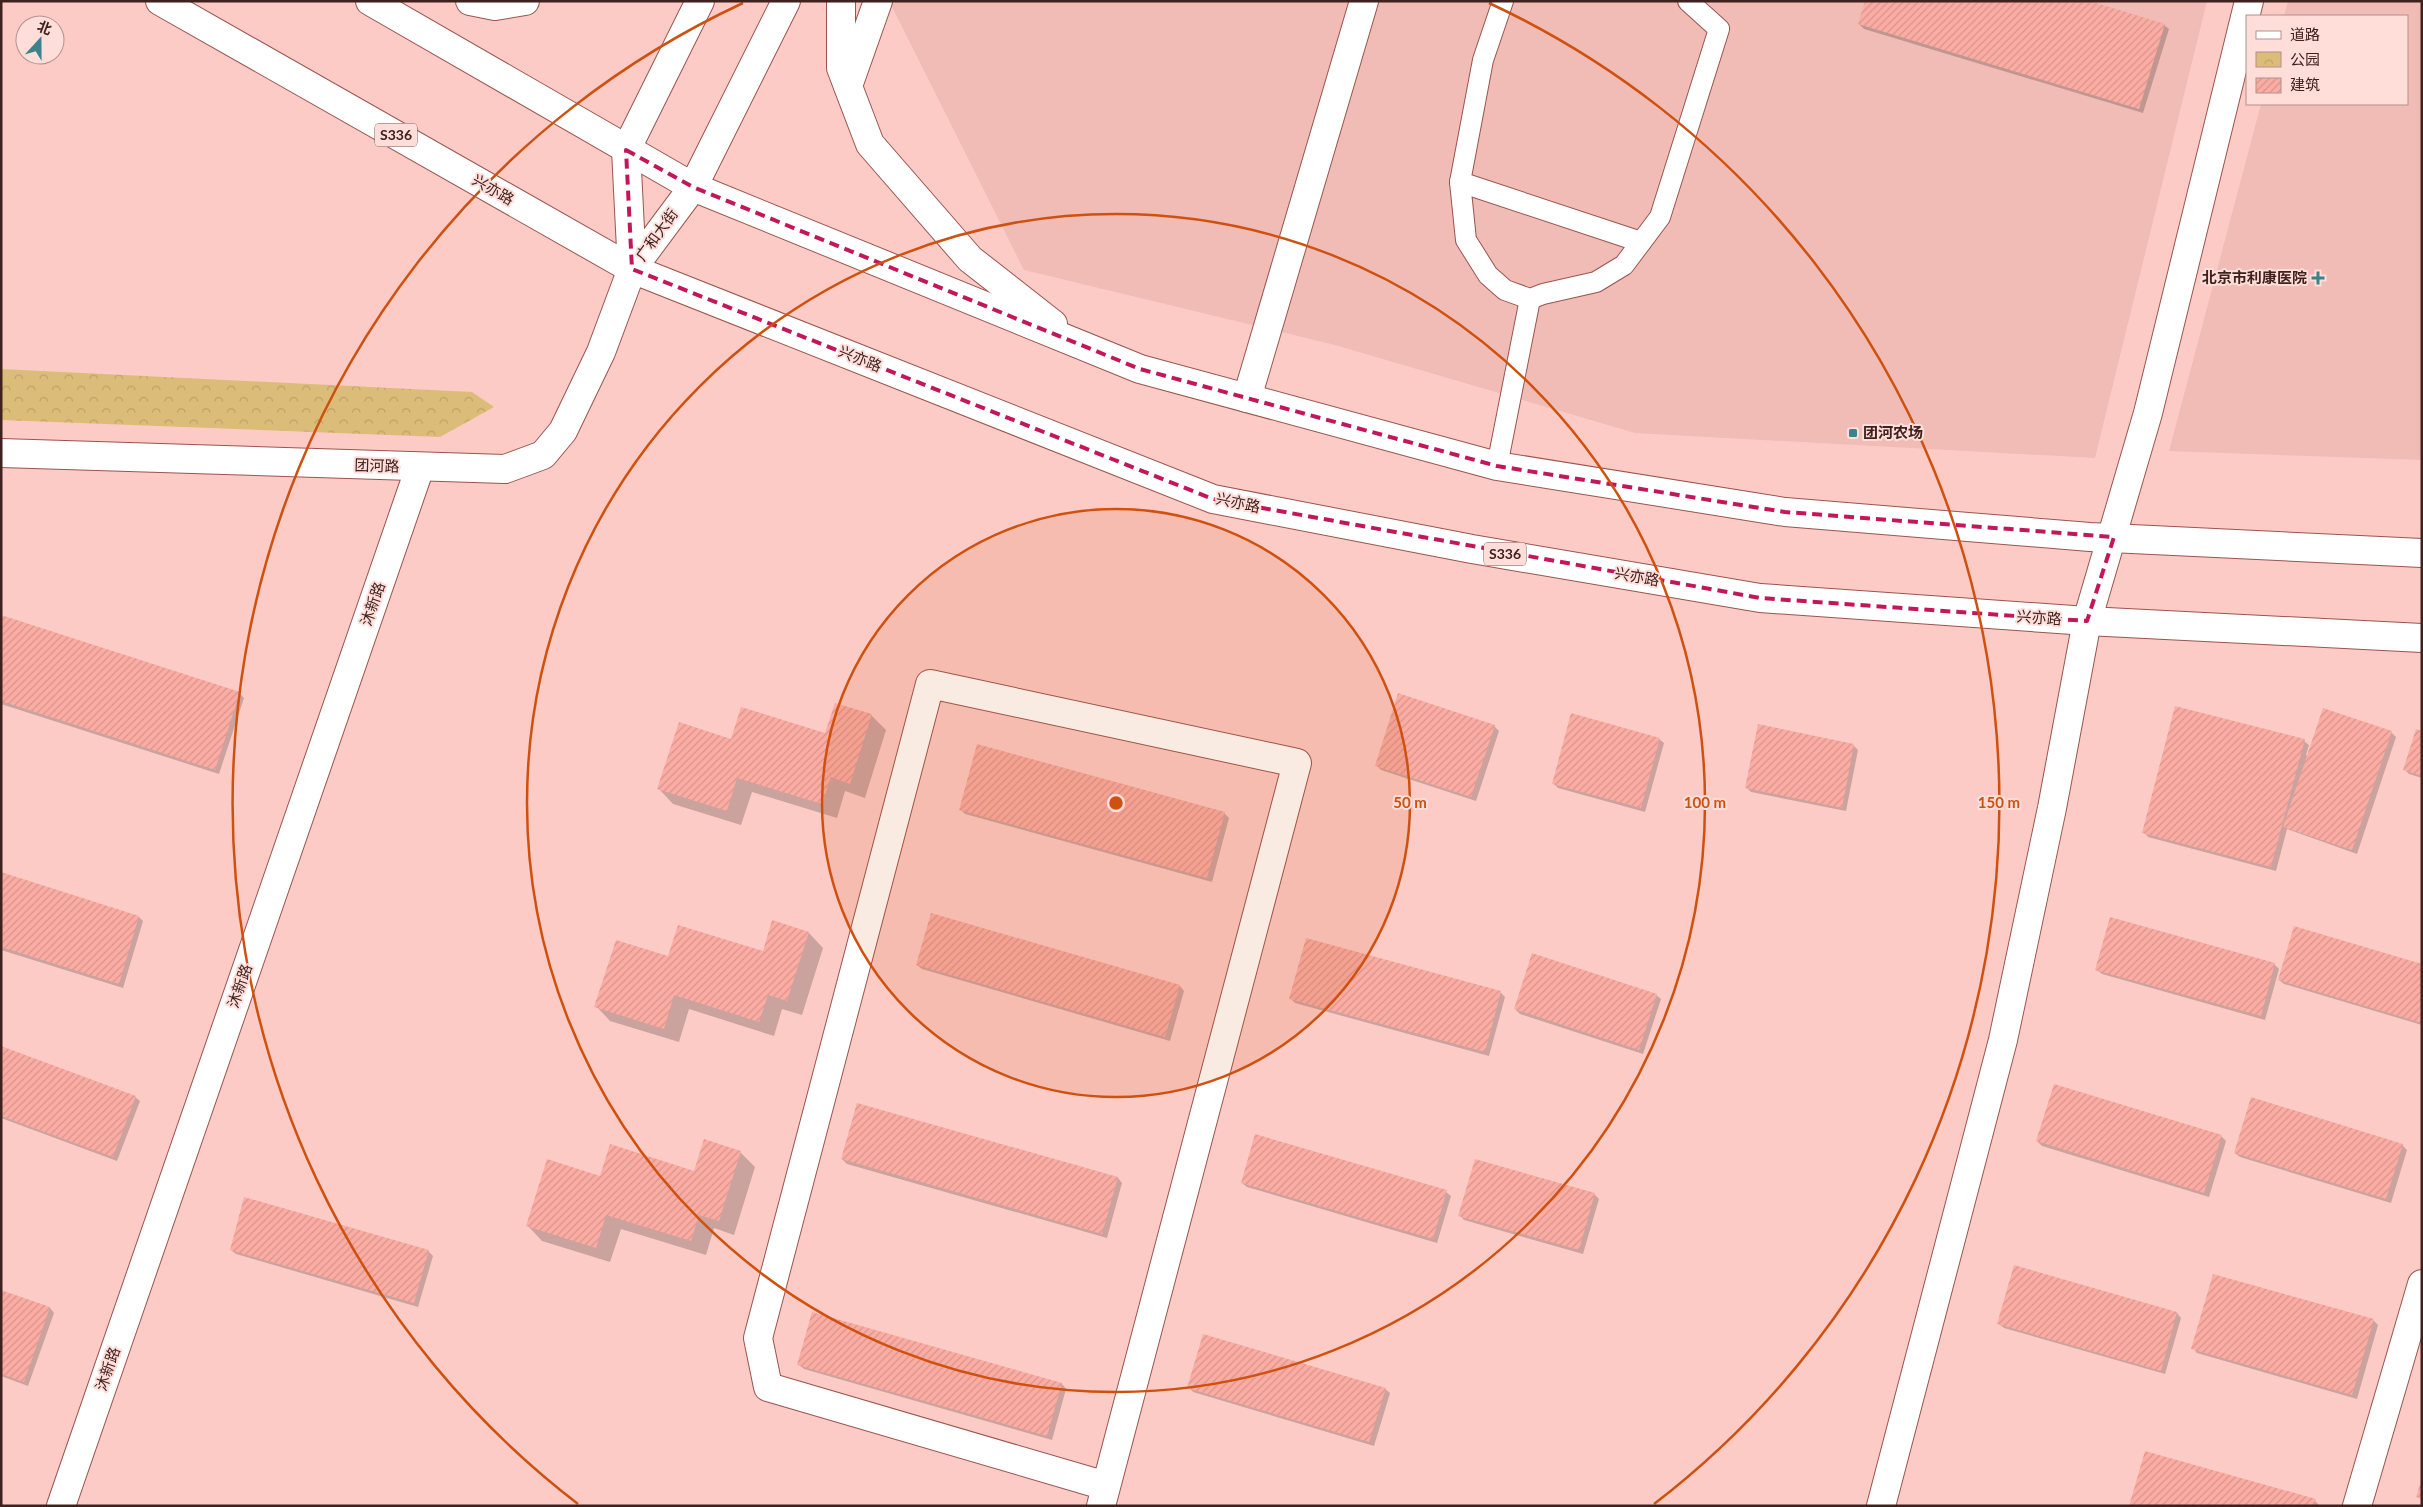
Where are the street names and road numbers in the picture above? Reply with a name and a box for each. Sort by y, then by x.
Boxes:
road number: S336 [375,124,417,146]
street label: 兴亦路 [470,170,517,208]
street label: 广和大街 [631,205,681,264]
street label: 兴亦路 [836,341,885,375]
street label: 团河路 [354,455,400,475]
street label: 兴亦路 [1214,489,1262,516]
road number: S336 [1484,542,1526,566]
street label: 兴亦路 [1613,563,1661,589]
street label: 沐新路 [356,579,388,628]
street label: 兴亦路 [2016,606,2062,628]
street label: 沐新路 [223,961,255,1010]
street label: 沐新路 [91,1344,123,1393]

